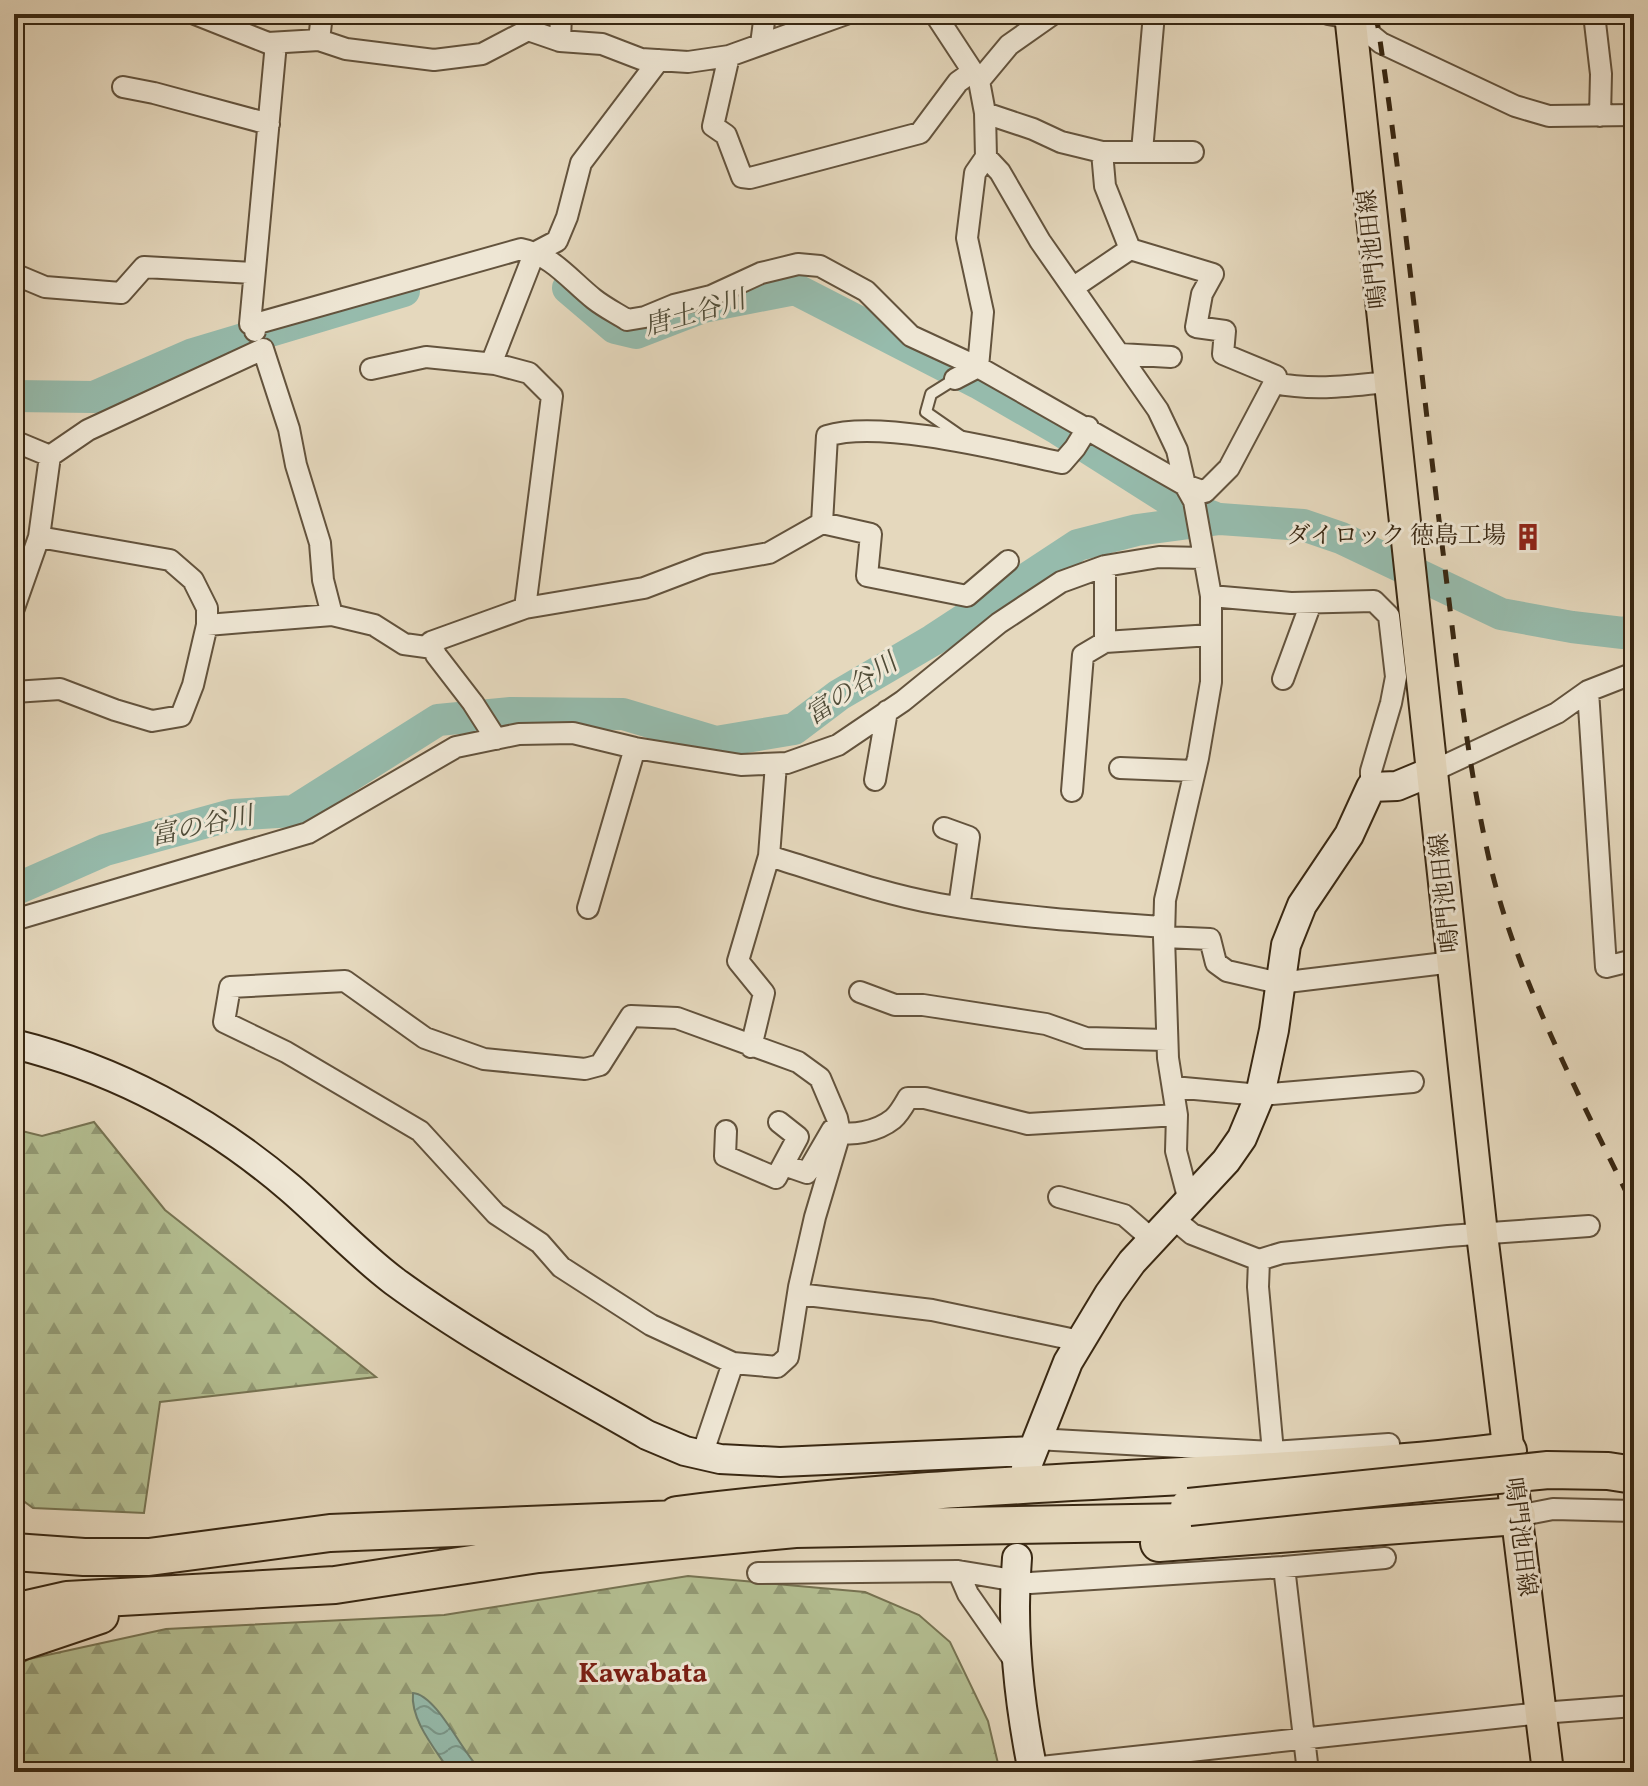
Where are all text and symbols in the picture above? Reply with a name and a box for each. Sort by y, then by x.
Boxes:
street label: 鳴門池田線 [1351,188,1397,310]
water label: 唐土谷川 [640,282,753,346]
place label: ダイロック 徳島工場 [1286,520,1506,554]
building icon: ダイロック 徳島工場 [1513,522,1543,552]
water label: 富の谷川 [799,644,908,734]
water label: 富の谷川 [147,798,260,855]
street label: 鳴門池田線 [1423,832,1469,954]
street label: 鳴門池田線 [1495,1475,1543,1599]
district label: Kawabata [578,1655,708,1694]

